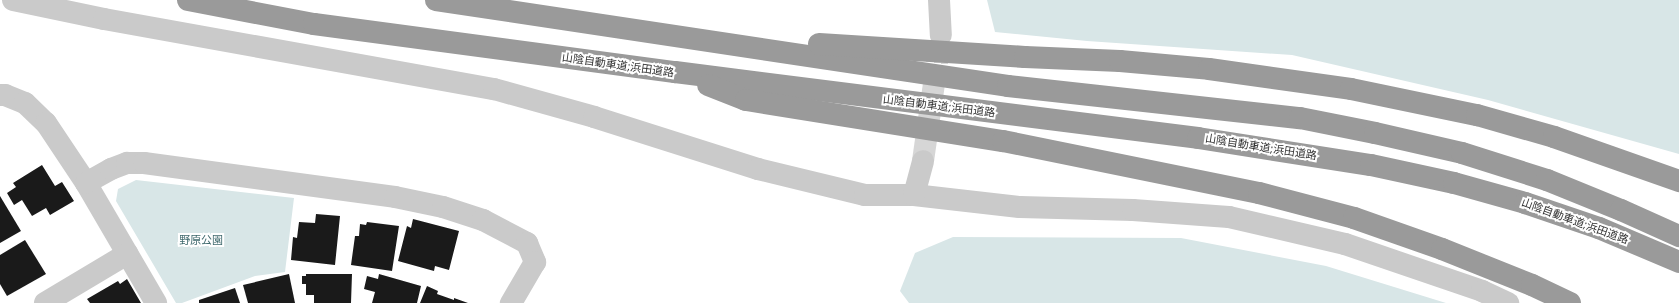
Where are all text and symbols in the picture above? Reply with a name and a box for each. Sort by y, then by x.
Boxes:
street label: 山陰自動車道;浜田道路 [561,51,675,79]
street label: 山陰自動車道;浜田道路 [882,93,996,119]
street label: 山陰自動車道;浜田道路 [1204,132,1318,162]
street label: 山陰自動車道;浜田道路 [1520,195,1630,247]
park label: 野原公園 [179,233,223,247]

